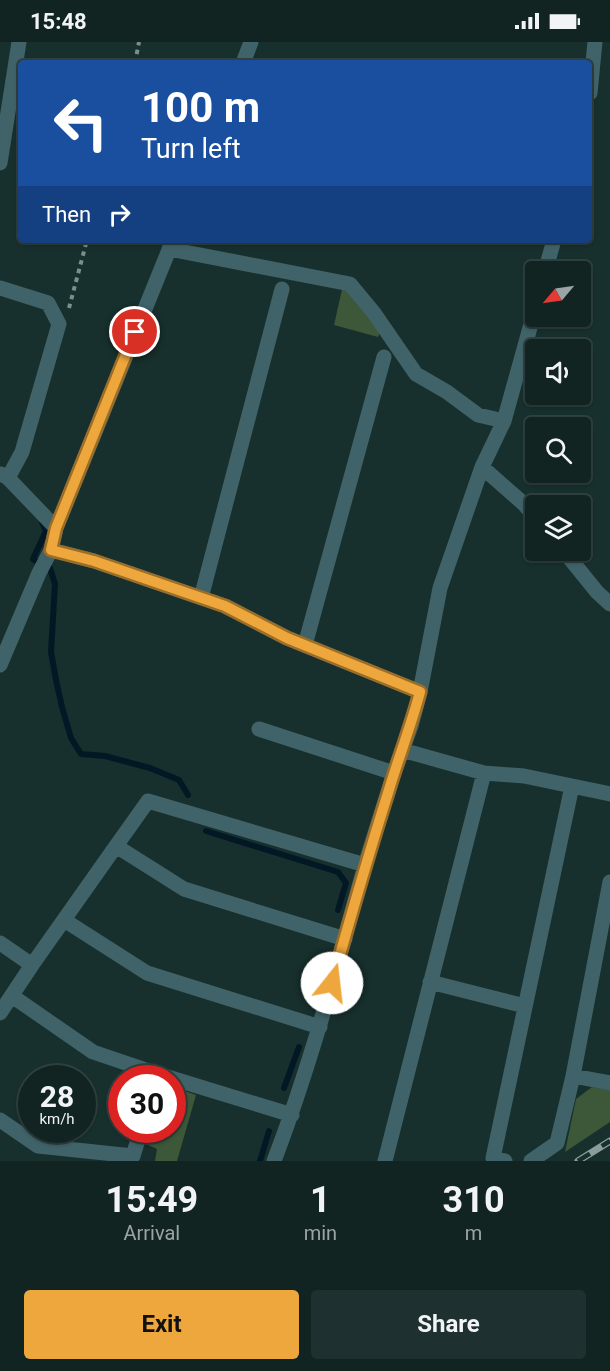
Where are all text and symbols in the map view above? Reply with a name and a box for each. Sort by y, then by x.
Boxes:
text: 15:48 [30,9,87,34]
text: 100 m [141,83,260,132]
icon: left [42,84,120,162]
text: Turn left [141,133,241,165]
icon: right [103,198,136,231]
text: Then [42,202,91,227]
north arrow [525,261,591,327]
map controls [525,261,591,561]
pin [109,306,160,357]
icon: arrive [118,315,151,348]
button: sound [525,339,591,405]
button: search [525,417,591,483]
button: layers [525,495,591,561]
position arrow [300,951,364,1015]
speed limit sign: 30 [108,1065,186,1143]
text: 28 [40,1079,74,1114]
text: km/h [39,1110,75,1128]
text: 15:49 [105,1179,198,1221]
text: 1 [310,1179,331,1221]
text: 310 [443,1179,505,1221]
text: Arrival [123,1221,180,1245]
text: min [304,1221,337,1245]
text: m [465,1221,482,1245]
button: Exit [24,1290,299,1359]
button: Share [311,1290,586,1359]

